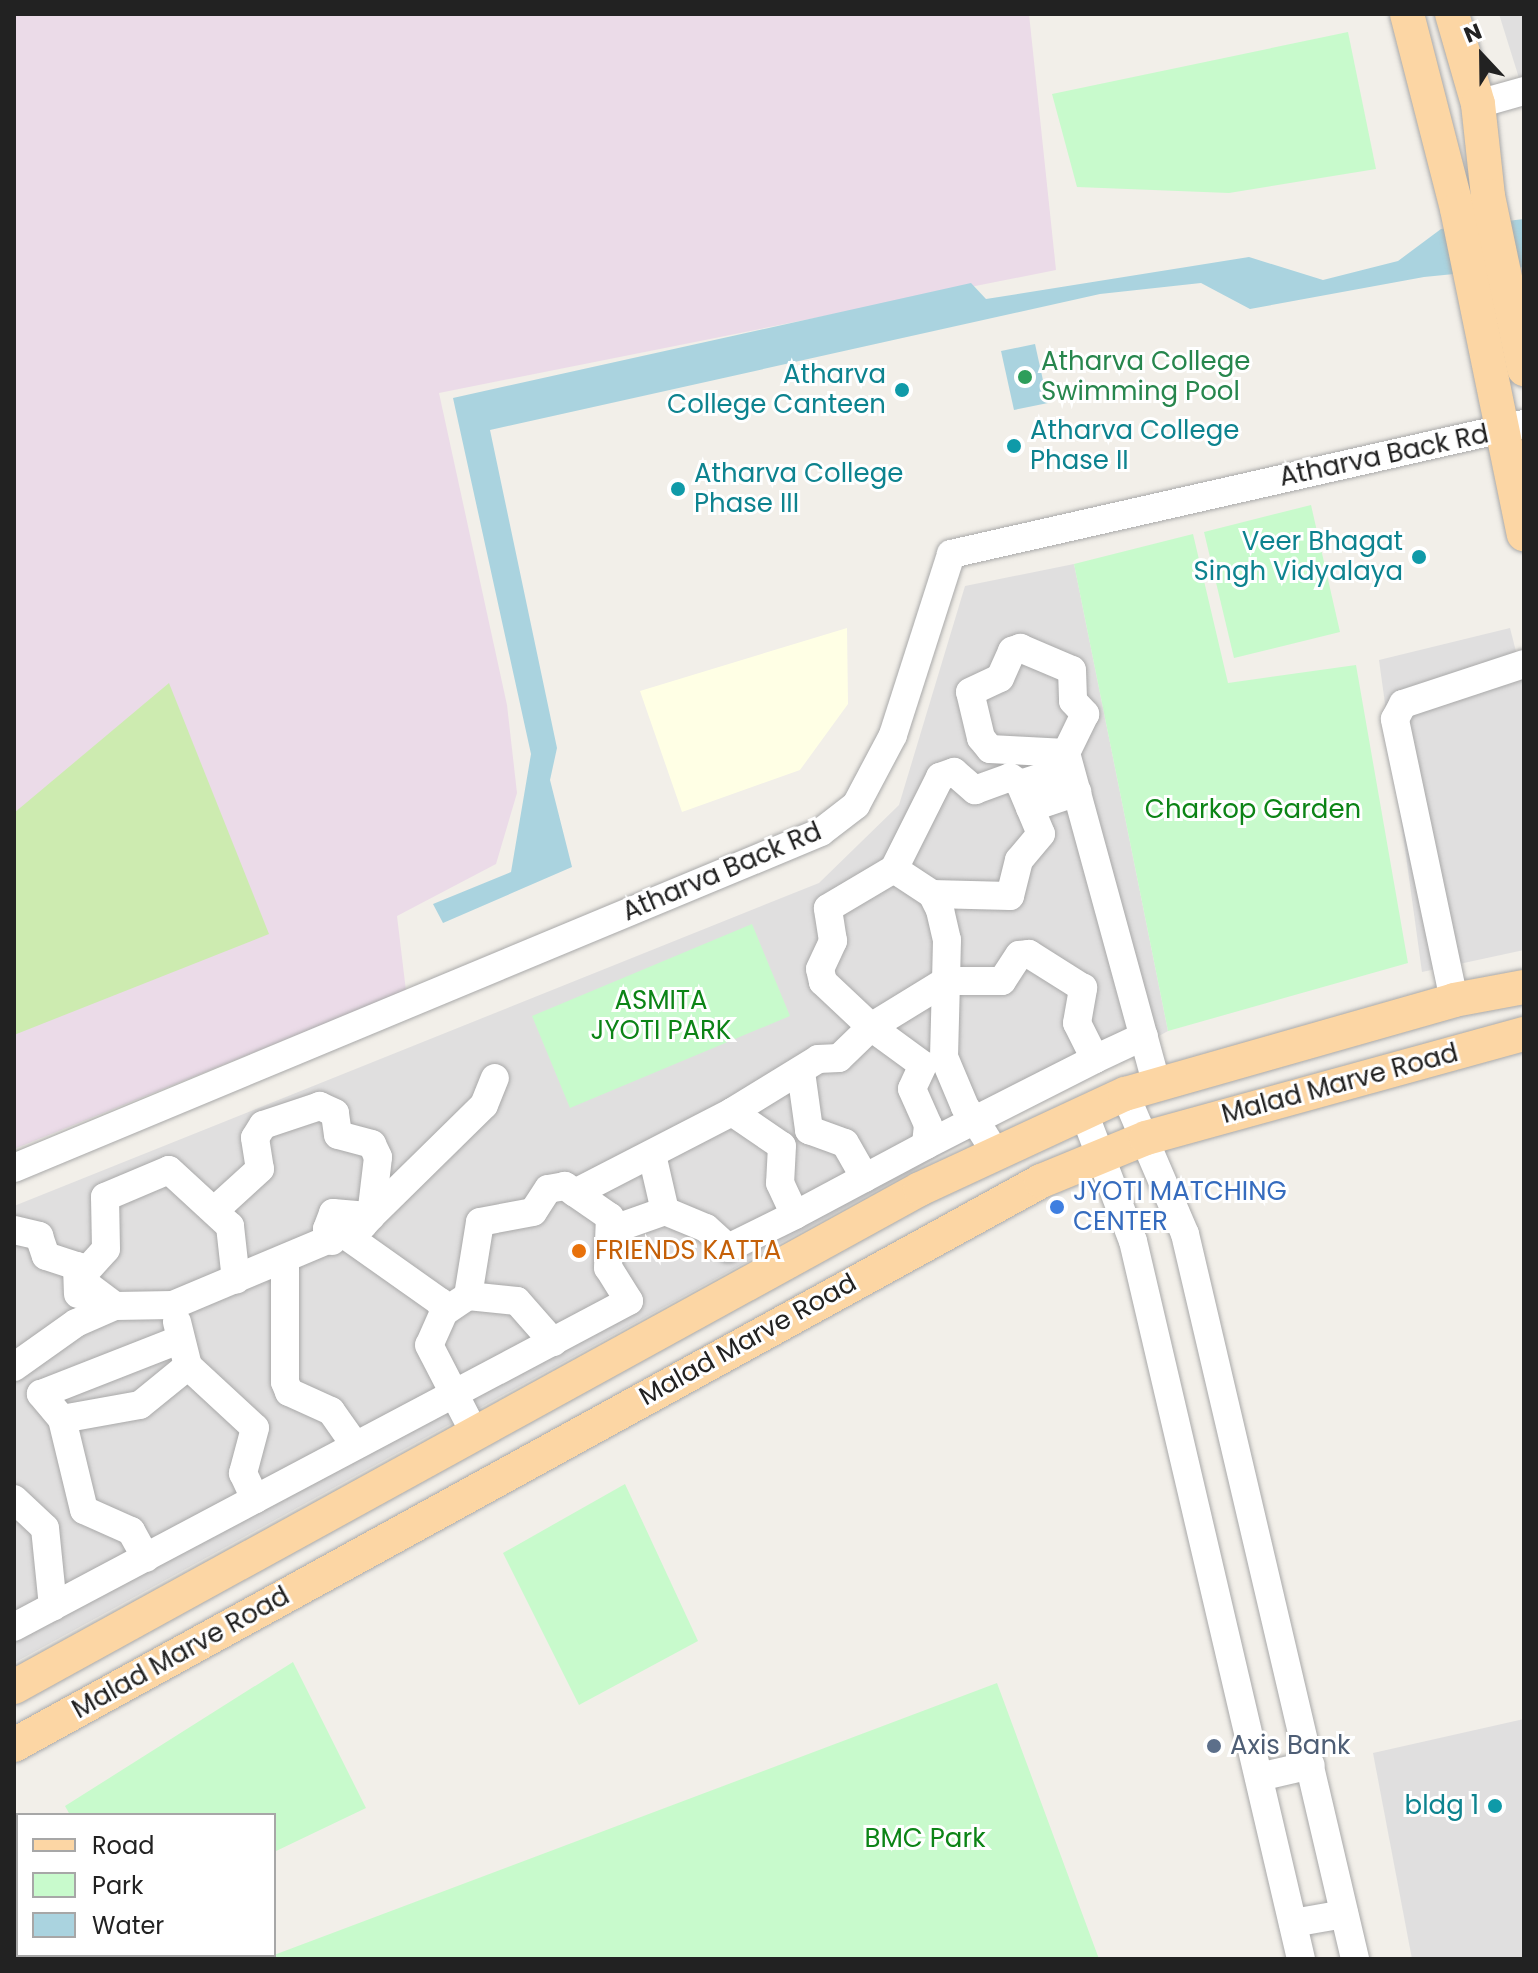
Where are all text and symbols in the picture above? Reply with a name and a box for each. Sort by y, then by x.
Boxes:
north arrow [1442,16,1522,96]
text: N [1459,16,1486,51]
place label: Atharva College Swimming Pool [1041,346,1250,408]
place label: Atharva College Canteen [667,359,886,420]
marker: Atharva College Swimming Pool [1016,368,1034,386]
marker: Atharva College Canteen [893,381,911,399]
place label: Atharva College Phase II [1030,415,1239,476]
street label: Atharva Back Rd [1277,419,1491,493]
marker: Atharva College Phase II [1005,437,1023,455]
place label: Atharva College Phase III [694,458,903,520]
marker: Atharva College Phase III [669,480,687,498]
place label: Veer Bhagat Singh Vidyalaya [1194,526,1403,588]
marker: Veer Bhagat Singh Vidyalaya [1410,548,1428,566]
park label: Charkop Garden [1145,794,1361,826]
street label: Atharva Back Rd [618,816,826,928]
park label: ASMITA JYOTI PARK [591,985,731,1046]
street label: Malad Marve Road [1218,1037,1462,1131]
place label: JYOTI MATCHING CENTER [1073,1176,1287,1238]
marker: JYOTI MATCHING CENTER [1048,1198,1066,1216]
place label: FRIENDS KATTA [595,1235,781,1267]
marker: FRIENDS KATTA [570,1242,588,1260]
street label: Malad Marve Road [634,1267,862,1413]
street label: Malad Marve Road [67,1580,295,1726]
place label: Axis Bank [1230,1730,1350,1762]
marker: Axis Bank [1205,1737,1223,1755]
place label: bldg 1 [1405,1790,1479,1822]
marker: bldg 1 [1486,1797,1504,1815]
legend [16,1813,276,1957]
park label: BMC Park [864,1823,986,1855]
text: Road [92,1829,154,1862]
text: Park [92,1869,143,1902]
text: Water [92,1909,164,1942]

